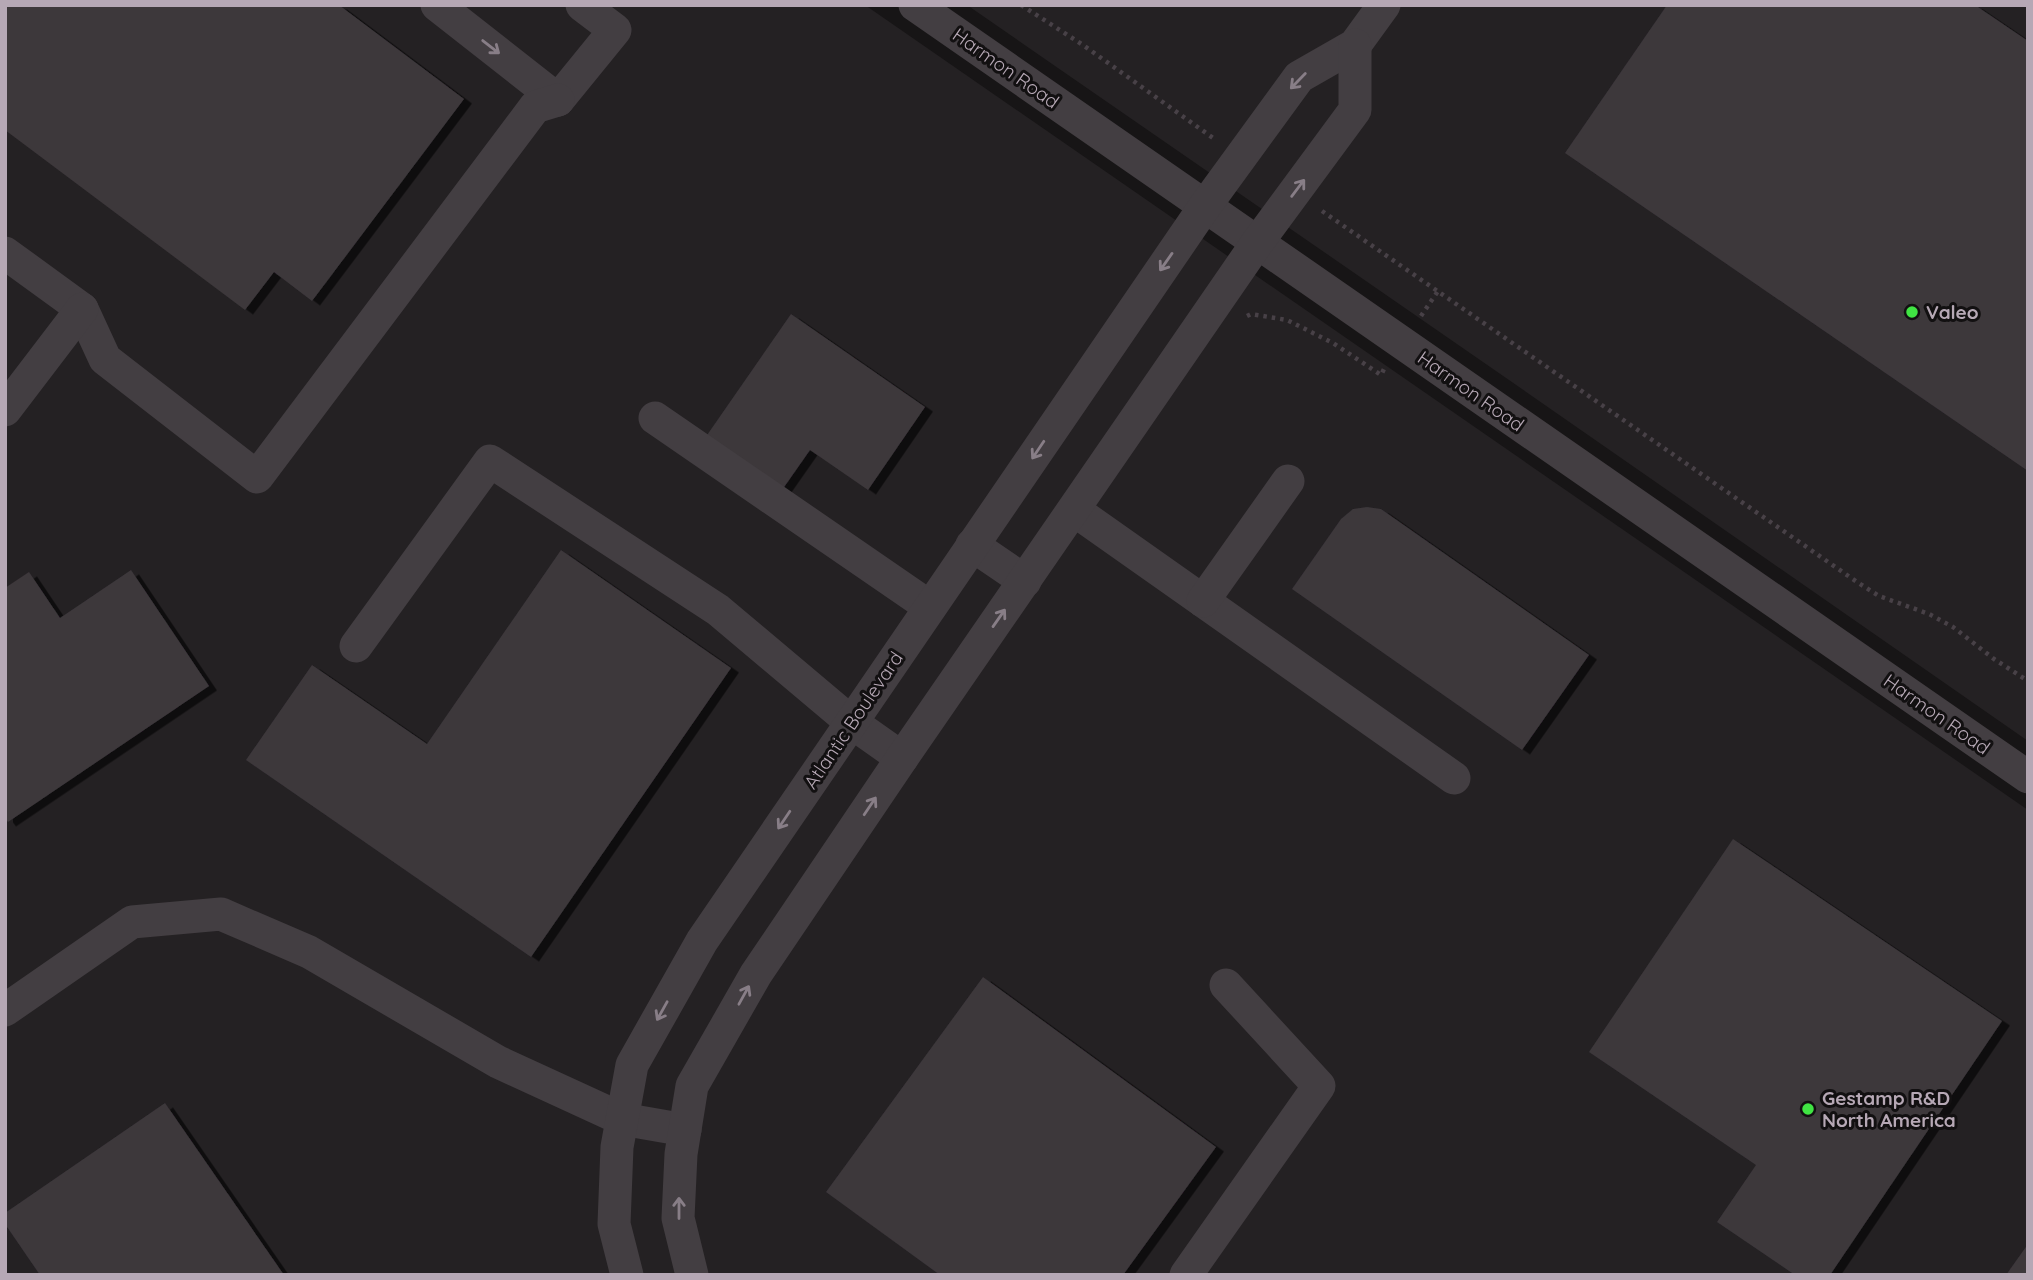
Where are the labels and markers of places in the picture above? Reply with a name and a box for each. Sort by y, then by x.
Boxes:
place label: Valeo [1926,300,1979,324]
marker: Valeo [1904,304,1920,320]
place label: Gestamp R&D North America [1822,1086,1956,1132]
marker: Gestamp R&D North America [1800,1101,1816,1117]

